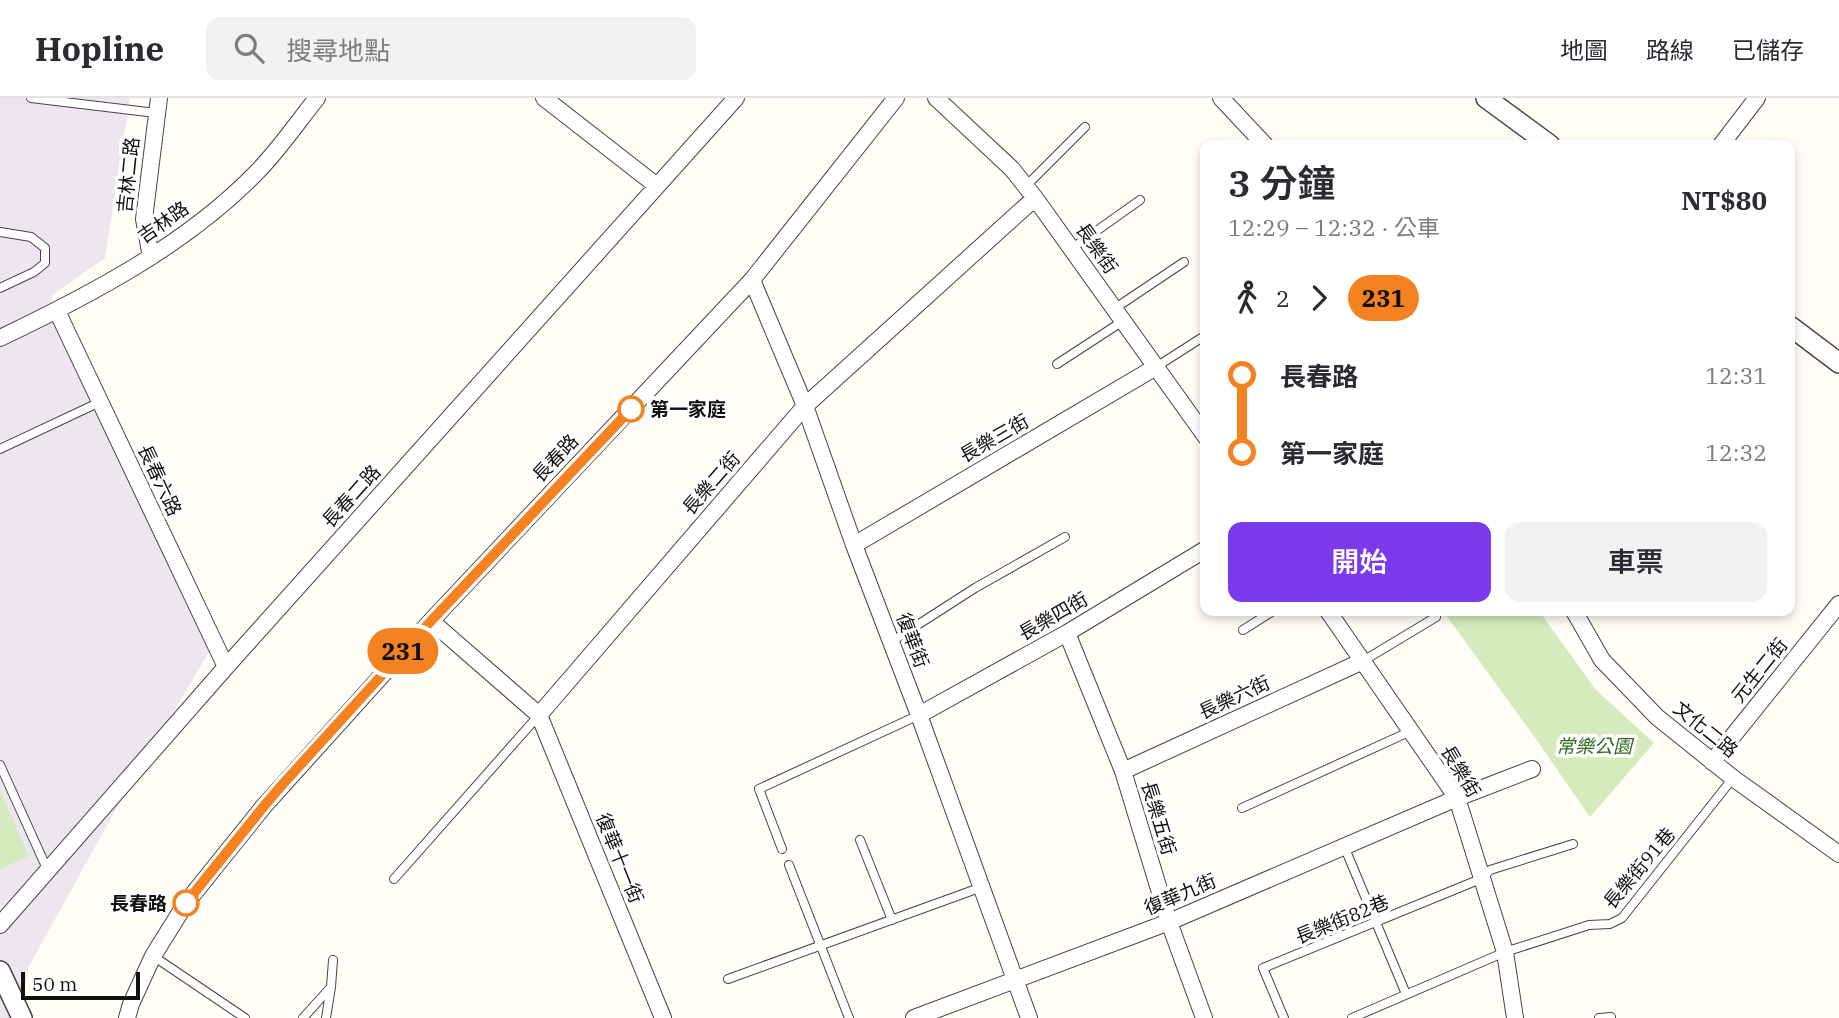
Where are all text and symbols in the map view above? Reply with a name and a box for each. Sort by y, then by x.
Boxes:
search box [206,17,696,80]
text: Hopline [35,27,164,70]
icon: search [230,29,268,67]
text: 搜尋地點 [286,33,390,67]
text: 地圖 [1560,34,1608,66]
text: 路線 [1646,34,1694,66]
text: 已儲存 [1732,34,1804,66]
street label: 吉林二路 [112,136,144,214]
text: 3 分鐘 [1228,158,1336,207]
text: NT$80 [1681,183,1767,217]
street label: 吉林路 [133,196,193,248]
text: 12:29 – 12:32 · 公車 [1228,212,1440,242]
street label: 長樂街 [1071,218,1123,278]
icon: walk [1228,279,1266,317]
icon: forward [1300,279,1338,317]
text: 231 [1362,282,1405,314]
text: 2 [1276,283,1290,313]
text: 長春路 [1280,359,1358,393]
text: 12:31 [1705,360,1767,390]
marker: 第一家庭 [618,396,644,422]
place label: 第一家庭 [650,397,726,421]
street label: 長樂三街 [955,409,1033,467]
street label: 長春路 [527,429,583,487]
text: 第一家庭 [1280,436,1384,470]
text: 12:32 [1705,437,1767,467]
street label: 長春六路 [133,440,187,520]
street label: 長樂二街 [677,446,745,520]
street label: 長春二路 [317,460,385,532]
button: 開始 [1228,522,1491,602]
button: 車票 [1505,522,1767,602]
street label: 長樂四街 [1014,587,1092,645]
street label: 復華街 [892,609,934,671]
line badge: 231 [363,628,443,674]
street label: 元生二街 [1726,633,1792,707]
text: 231 [381,635,425,667]
street label: 長樂六街 [1194,670,1274,724]
street label: 文化二路 [1669,696,1743,762]
park label: 常樂公園 [1556,734,1635,758]
street label: 長樂街 [1436,740,1486,802]
street label: 長樂五街 [1136,778,1182,858]
street label: 復華十一街 [591,809,649,907]
street label: 長樂街91巷 [1598,822,1680,914]
street label: 復華九街 [1140,868,1220,920]
street label: 長樂街82巷 [1292,889,1392,949]
marker: 長春路 [173,890,199,916]
place label: 長春路 [110,891,167,915]
scale bar [21,969,140,1001]
text: 50 m [32,972,77,996]

